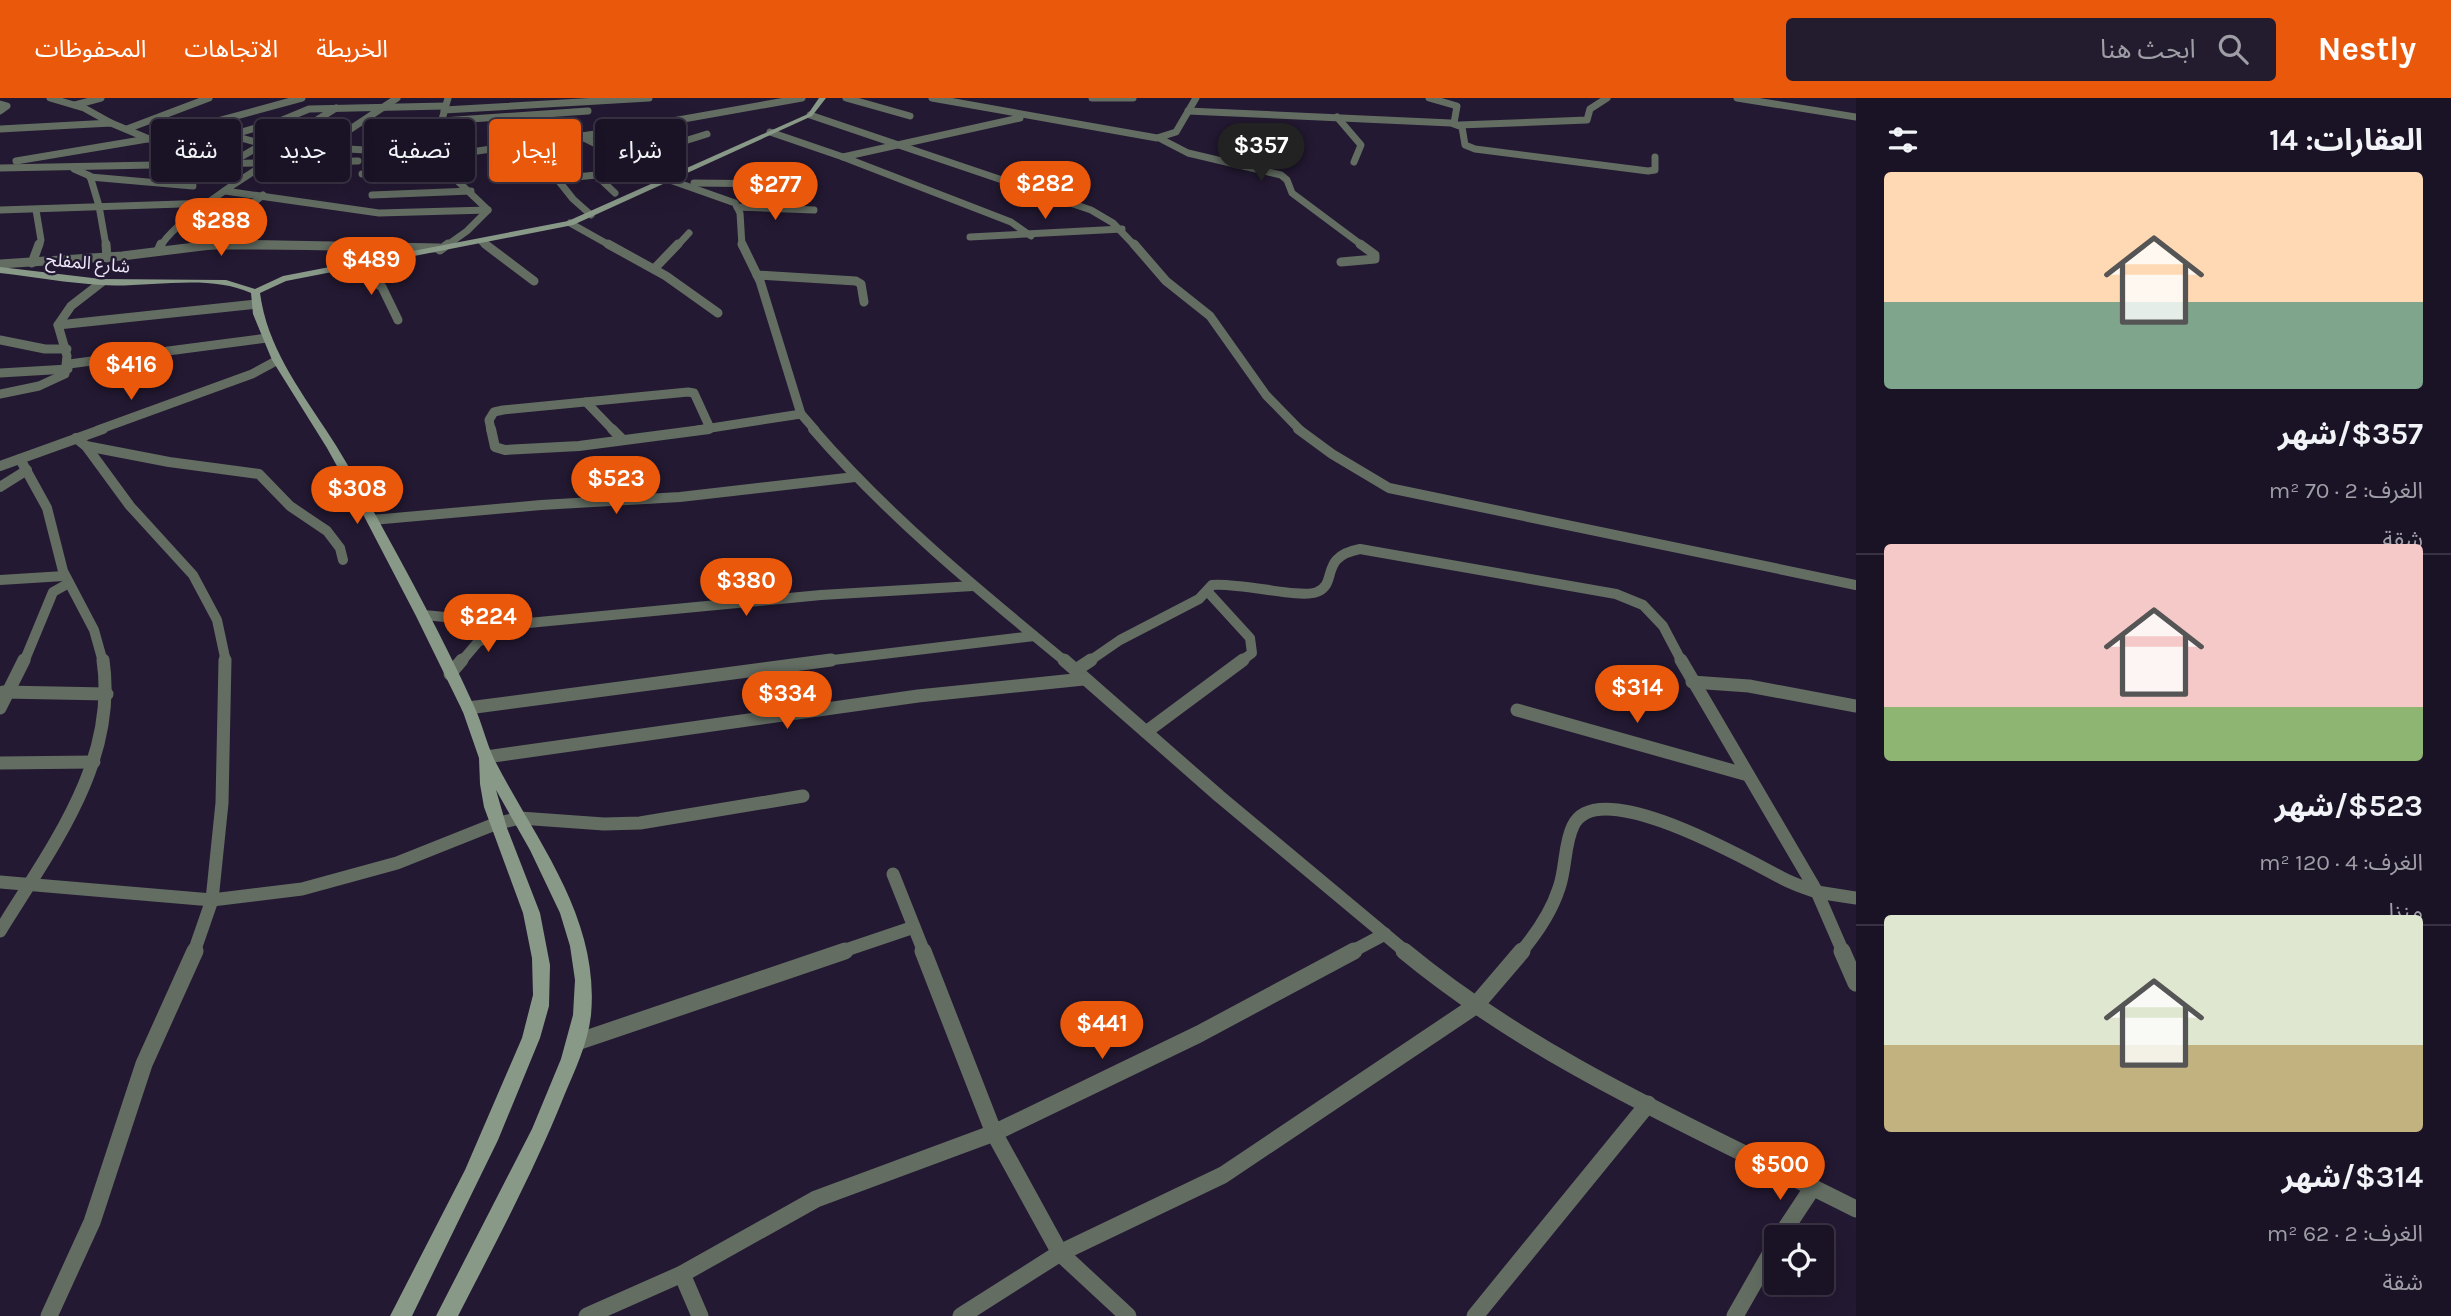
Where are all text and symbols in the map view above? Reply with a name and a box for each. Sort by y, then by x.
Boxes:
search box [1786,18,2276,81]
icon: search [2214,30,2252,68]
text: Nestly [2318,30,2416,68]
text: ابحث هنا [2100,34,2196,65]
text: المحفوظات [35,35,146,63]
text: الاتجاهات [184,35,278,63]
text: الخريطة [316,35,388,63]
chip: شقة [151,119,241,182]
chip: جديد [255,119,350,182]
chip: تصفية [364,119,475,182]
chip: إيجار [489,119,581,182]
chip: شراء [595,119,686,182]
icon: filters [1884,121,1922,159]
text: العقارات: 14 [2269,122,2423,158]
pin: $357 [1220,123,1302,183]
text: $357 [1234,132,1288,159]
pin: $277 [734,162,816,222]
pin: $282 [1004,162,1086,221]
text: $282 [1016,170,1074,197]
text: $277 [749,171,801,198]
pin: $288 [180,198,262,258]
text: $288 [191,207,251,234]
icon: home [2091,217,2217,343]
pin: $489 [330,238,412,297]
text: $489 [342,246,400,273]
street label: شارع المفلح [45,248,131,281]
pin: $416 [90,342,172,402]
text: $416 [105,351,157,378]
text: $357/شهر [2278,416,2423,452]
pin: $523 [575,456,657,516]
text: $523 [587,465,645,492]
pin: $308 [316,466,398,526]
text: $308 [327,475,387,502]
text: الغرف: 2 · 70 m² [2269,477,2423,504]
text: شقة [2382,526,2423,553]
pin: $380 [705,559,787,618]
text: $380 [716,567,776,594]
icon: home [2091,589,2217,715]
pin: $224 [447,594,529,654]
text: $224 [459,603,517,630]
pin: $314 [1596,666,1678,725]
pin: $334 [746,672,828,731]
text: $314 [1611,674,1663,701]
text: $334 [758,680,816,707]
text: $523/شهر [2275,788,2423,824]
text: الغرف: 4 · 120 m² [2259,849,2423,876]
text: منزل [2378,898,2423,925]
icon: home [2091,960,2217,1086]
pin: $441 [1061,1002,1143,1061]
text: $441 [1076,1010,1128,1037]
pin: $500 [1739,1142,1821,1202]
text: $500 [1751,1151,1809,1178]
text: $314/شهر [2282,1159,2423,1195]
text: الغرف: 2 · 62 m² [2267,1220,2423,1247]
map controls [1764,1225,1834,1295]
button: locate [1764,1225,1834,1295]
text: شقة [2382,1269,2423,1296]

